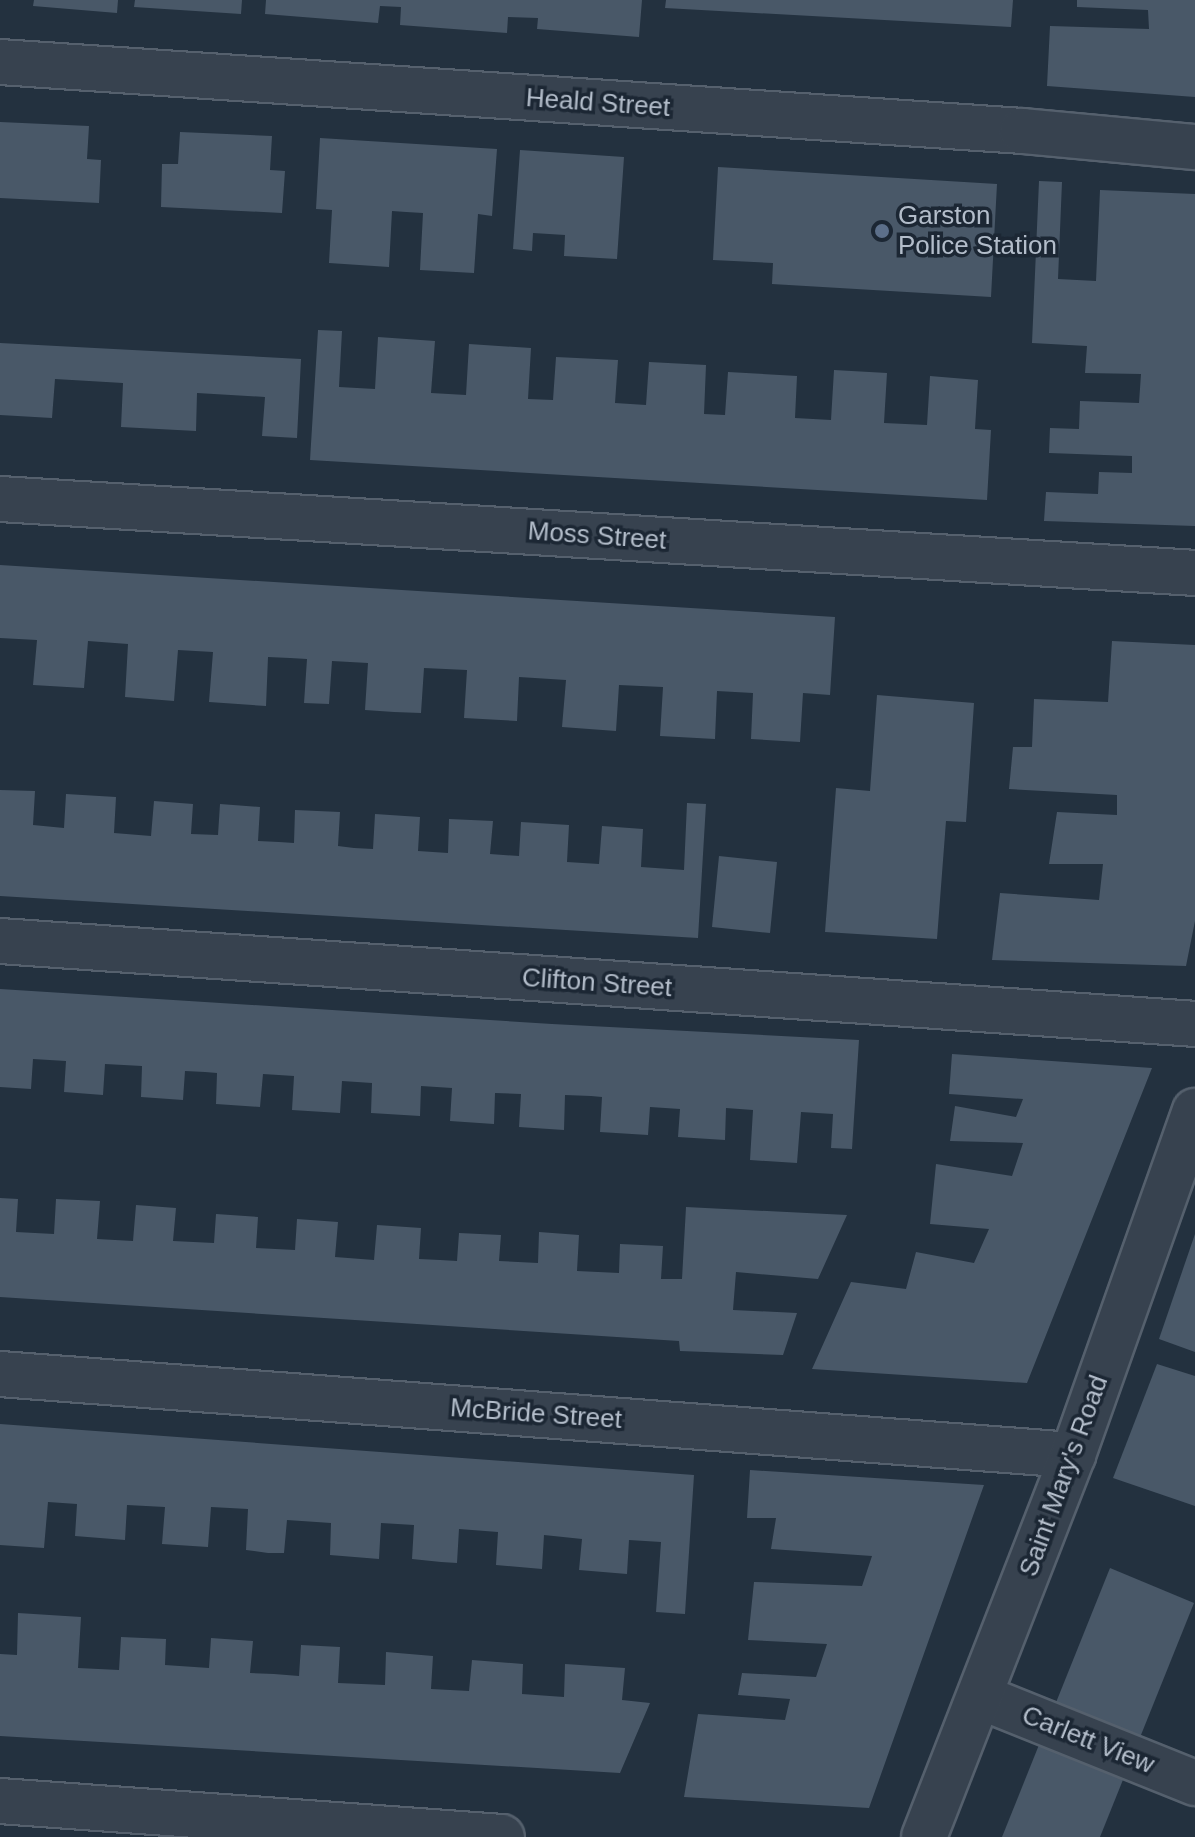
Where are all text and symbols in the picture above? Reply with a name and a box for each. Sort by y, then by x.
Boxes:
street label: Heald Street [525,82,671,124]
place label: Garston Police Station [898,200,1057,262]
marker: Garston Police Station [873,222,891,240]
street label: Moss Street [527,516,667,556]
street label: Clifton Street [521,962,673,1004]
street label: Saint Mary's Road [1013,1371,1115,1581]
street label: McBride Street [449,1392,623,1436]
street label: Carlett View [1017,1699,1159,1781]

